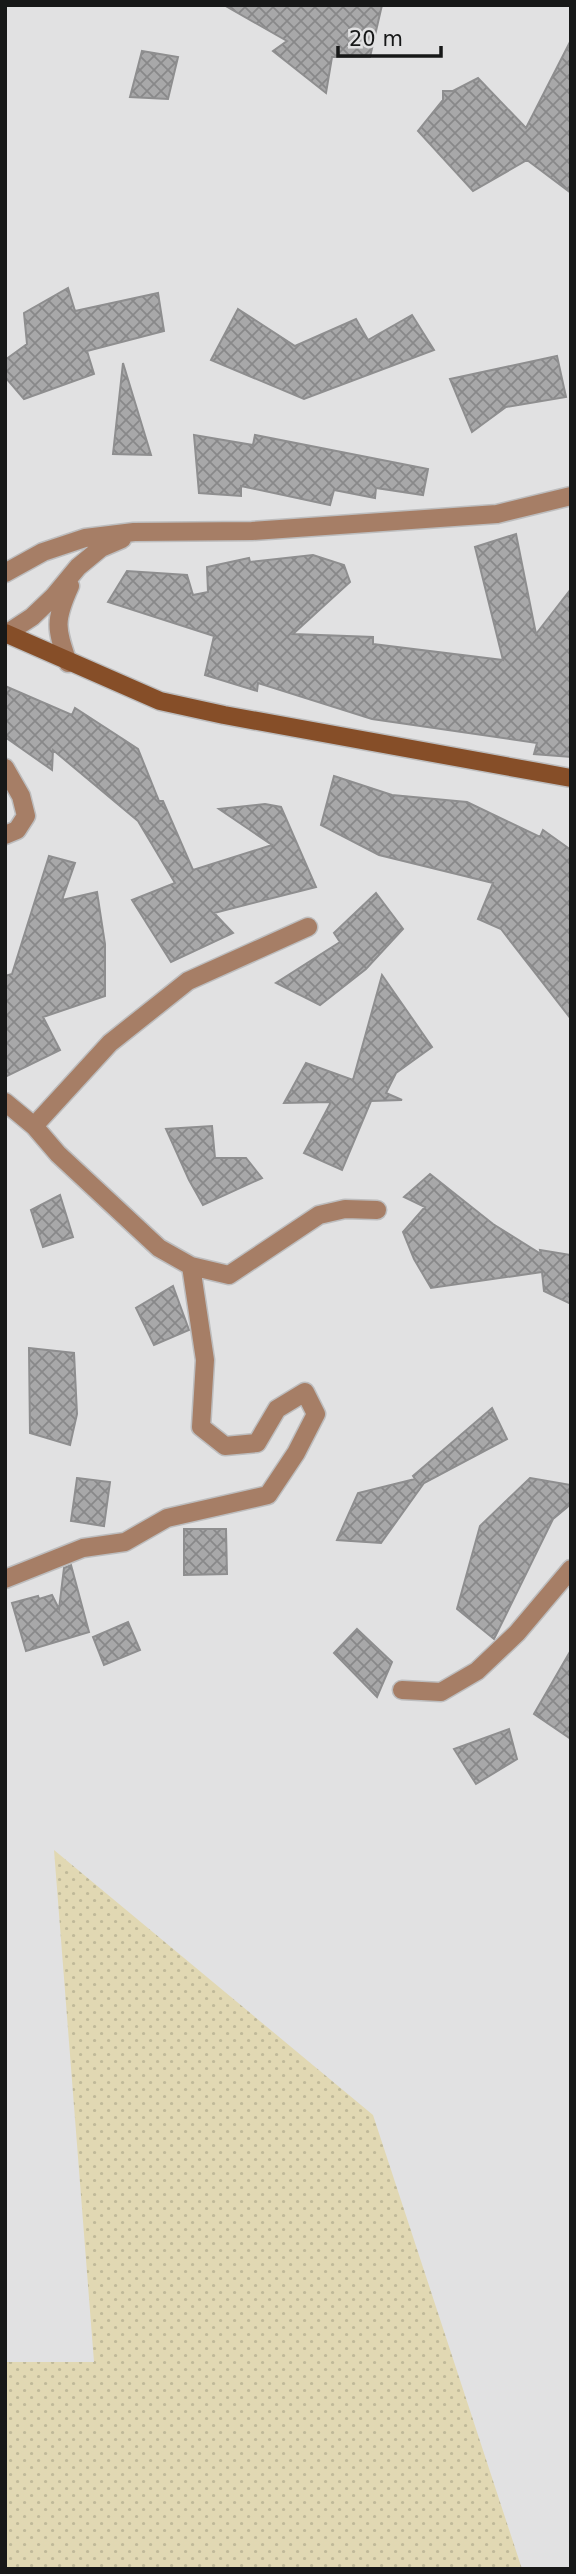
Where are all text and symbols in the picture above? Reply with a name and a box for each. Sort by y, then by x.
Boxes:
scale bar [338,14,441,58]
text: 20 m [349,27,403,51]

